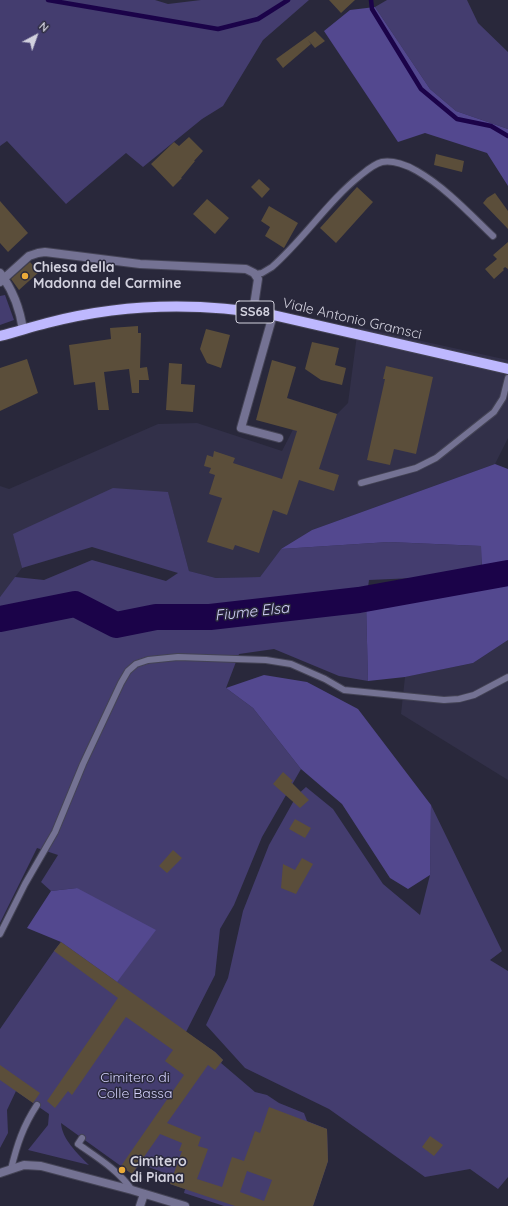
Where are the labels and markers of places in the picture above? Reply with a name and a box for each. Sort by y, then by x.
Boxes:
place label: Chiesa della Madonna del Carmine [33,260,181,292]
marker: Chiesa della Madonna del Carmine [20,271,30,281]
place label: Cimitero di Piana [130,1154,187,1186]
marker: Cimitero di Piana [117,1165,127,1175]

